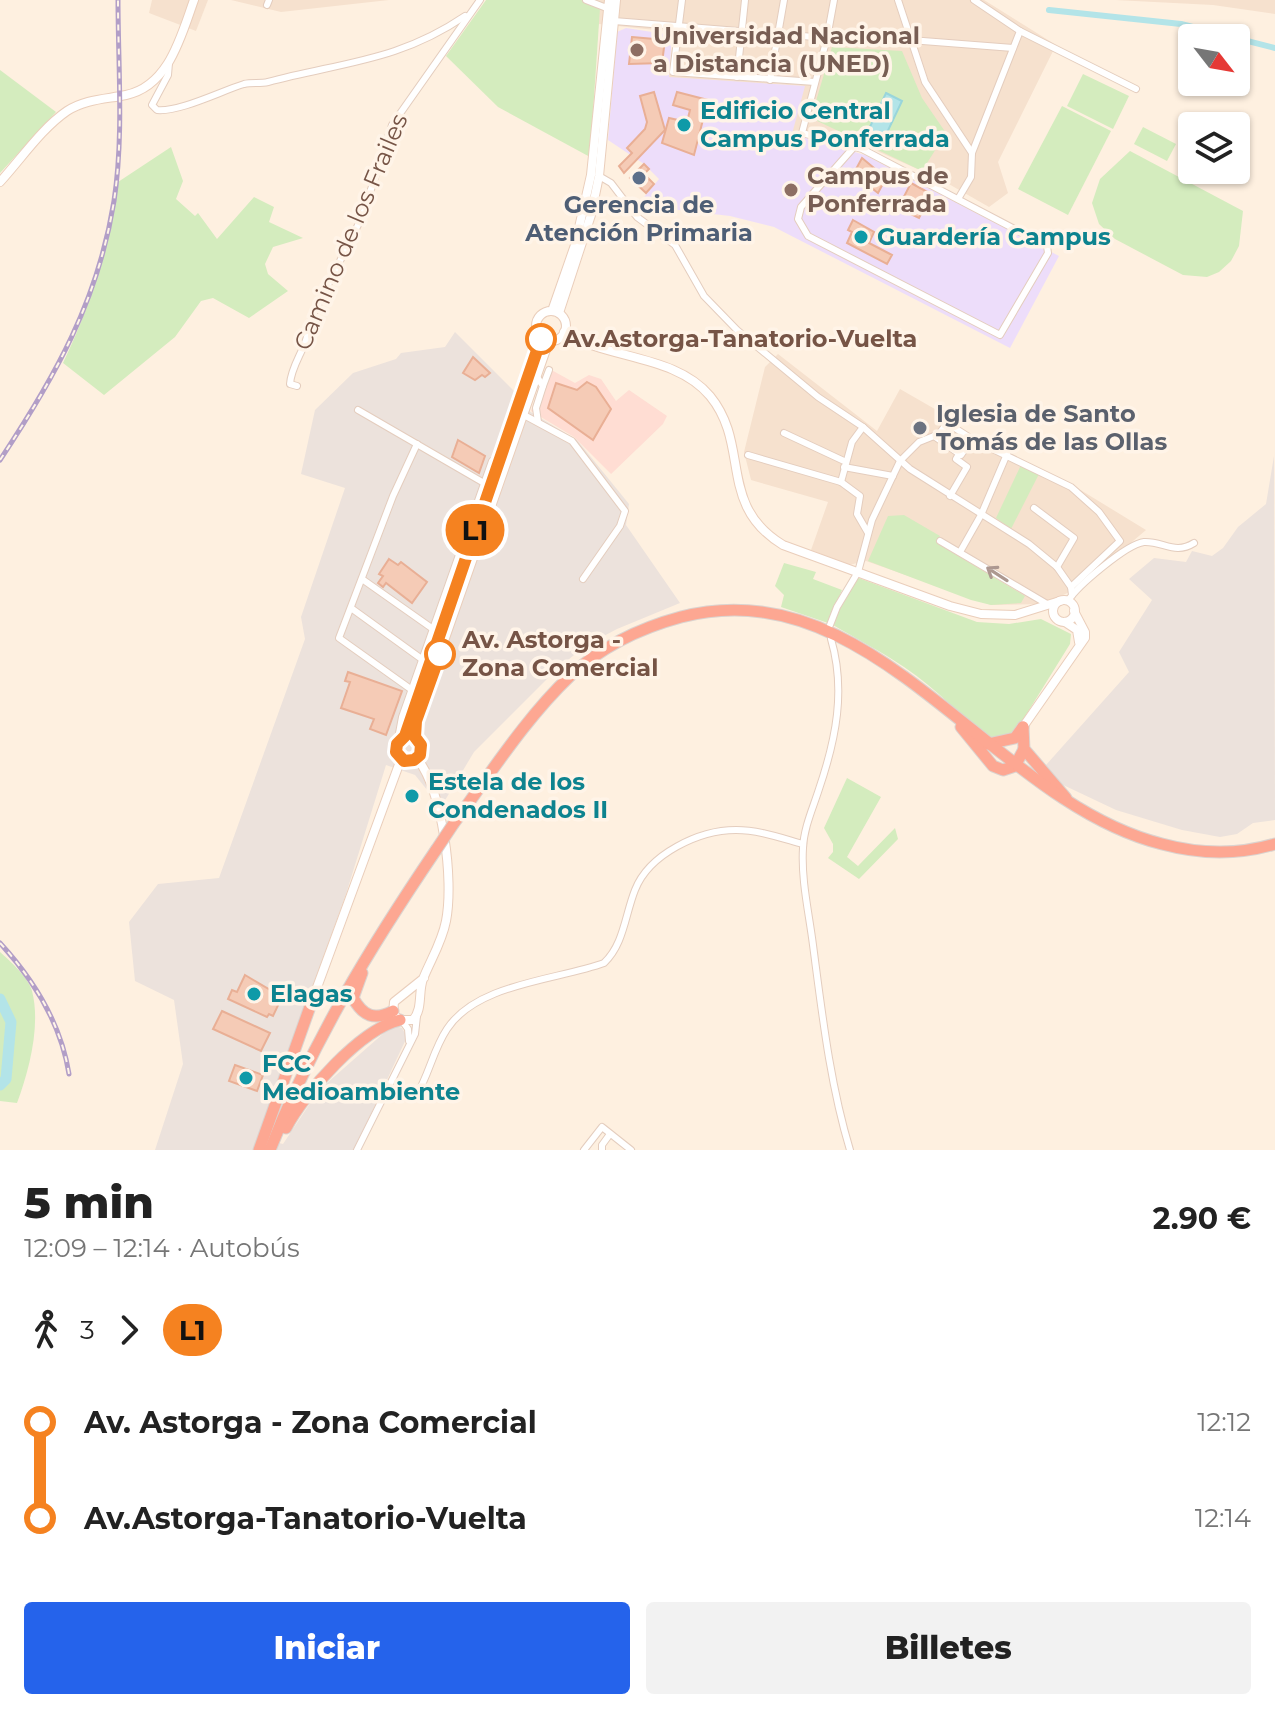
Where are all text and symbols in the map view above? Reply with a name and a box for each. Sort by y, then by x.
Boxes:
place label: Universidad Nacional a Distancia (UNED) [653,21,920,78]
north arrow [1178,24,1250,96]
map controls [1178,24,1250,184]
marker: Universidad Nacional a Distancia (UNED) [628,41,646,59]
place label: Edificio Central Campus Ponferrada [700,96,950,153]
street label: Camino de los Frailes [288,109,413,354]
button: layers [1178,112,1250,184]
marker: Edificio Central Campus Ponferrada [675,116,693,134]
place label: Campus de Ponferrada [807,161,949,218]
marker: Gerencia de Atención Primaria [630,169,648,187]
marker: Campus de Ponferrada [782,181,800,199]
place label: Gerencia de Atención Primaria [524,190,753,247]
place label: Guardería Campus [877,222,1111,251]
marker: Guardería Campus [852,228,870,246]
marker: Av.Astorga-Tanatorio-Vuelta [526,324,556,354]
place label: Av.Astorga-Tanatorio-Vuelta [562,324,917,353]
place label: Iglesia de Santo Tomás de las Ollas [936,399,1167,456]
marker: Iglesia de Santo Tomás de las Ollas [911,419,929,437]
line badge: L1 [439,504,511,556]
text: L1 [462,513,488,547]
one-way arrow [986,565,1008,582]
place label: Av. Astorga - Zona Comercial [461,625,658,682]
marker: Av. Astorga - Zona Comercial [425,639,455,669]
place label: Estela de los Condenados II [428,767,608,824]
marker: Estela de los Condenados II [403,787,421,805]
place label: Elagas [270,979,353,1008]
marker: Elagas [245,985,263,1003]
place label: FCC Medioambiente [262,1049,460,1106]
marker: FCC Medioambiente [237,1069,255,1087]
text: 5 min [24,1175,154,1229]
text: 2.90 € [1153,1200,1251,1237]
text: 12:09 – 12:14 · Autobús [24,1232,300,1264]
icon: walk [24,1308,68,1352]
icon: forward [107,1308,151,1352]
text: L1 [179,1313,206,1347]
text: 3 [80,1314,95,1346]
text: Av. Astorga - Zona Comercial [84,1404,537,1441]
text: 12:12 [1197,1406,1251,1438]
text: Av.Astorga-Tanatorio-Vuelta [84,1500,527,1537]
text: 12:14 [1195,1502,1251,1534]
button: Iniciar [24,1602,630,1694]
button: Billetes [646,1602,1251,1694]

